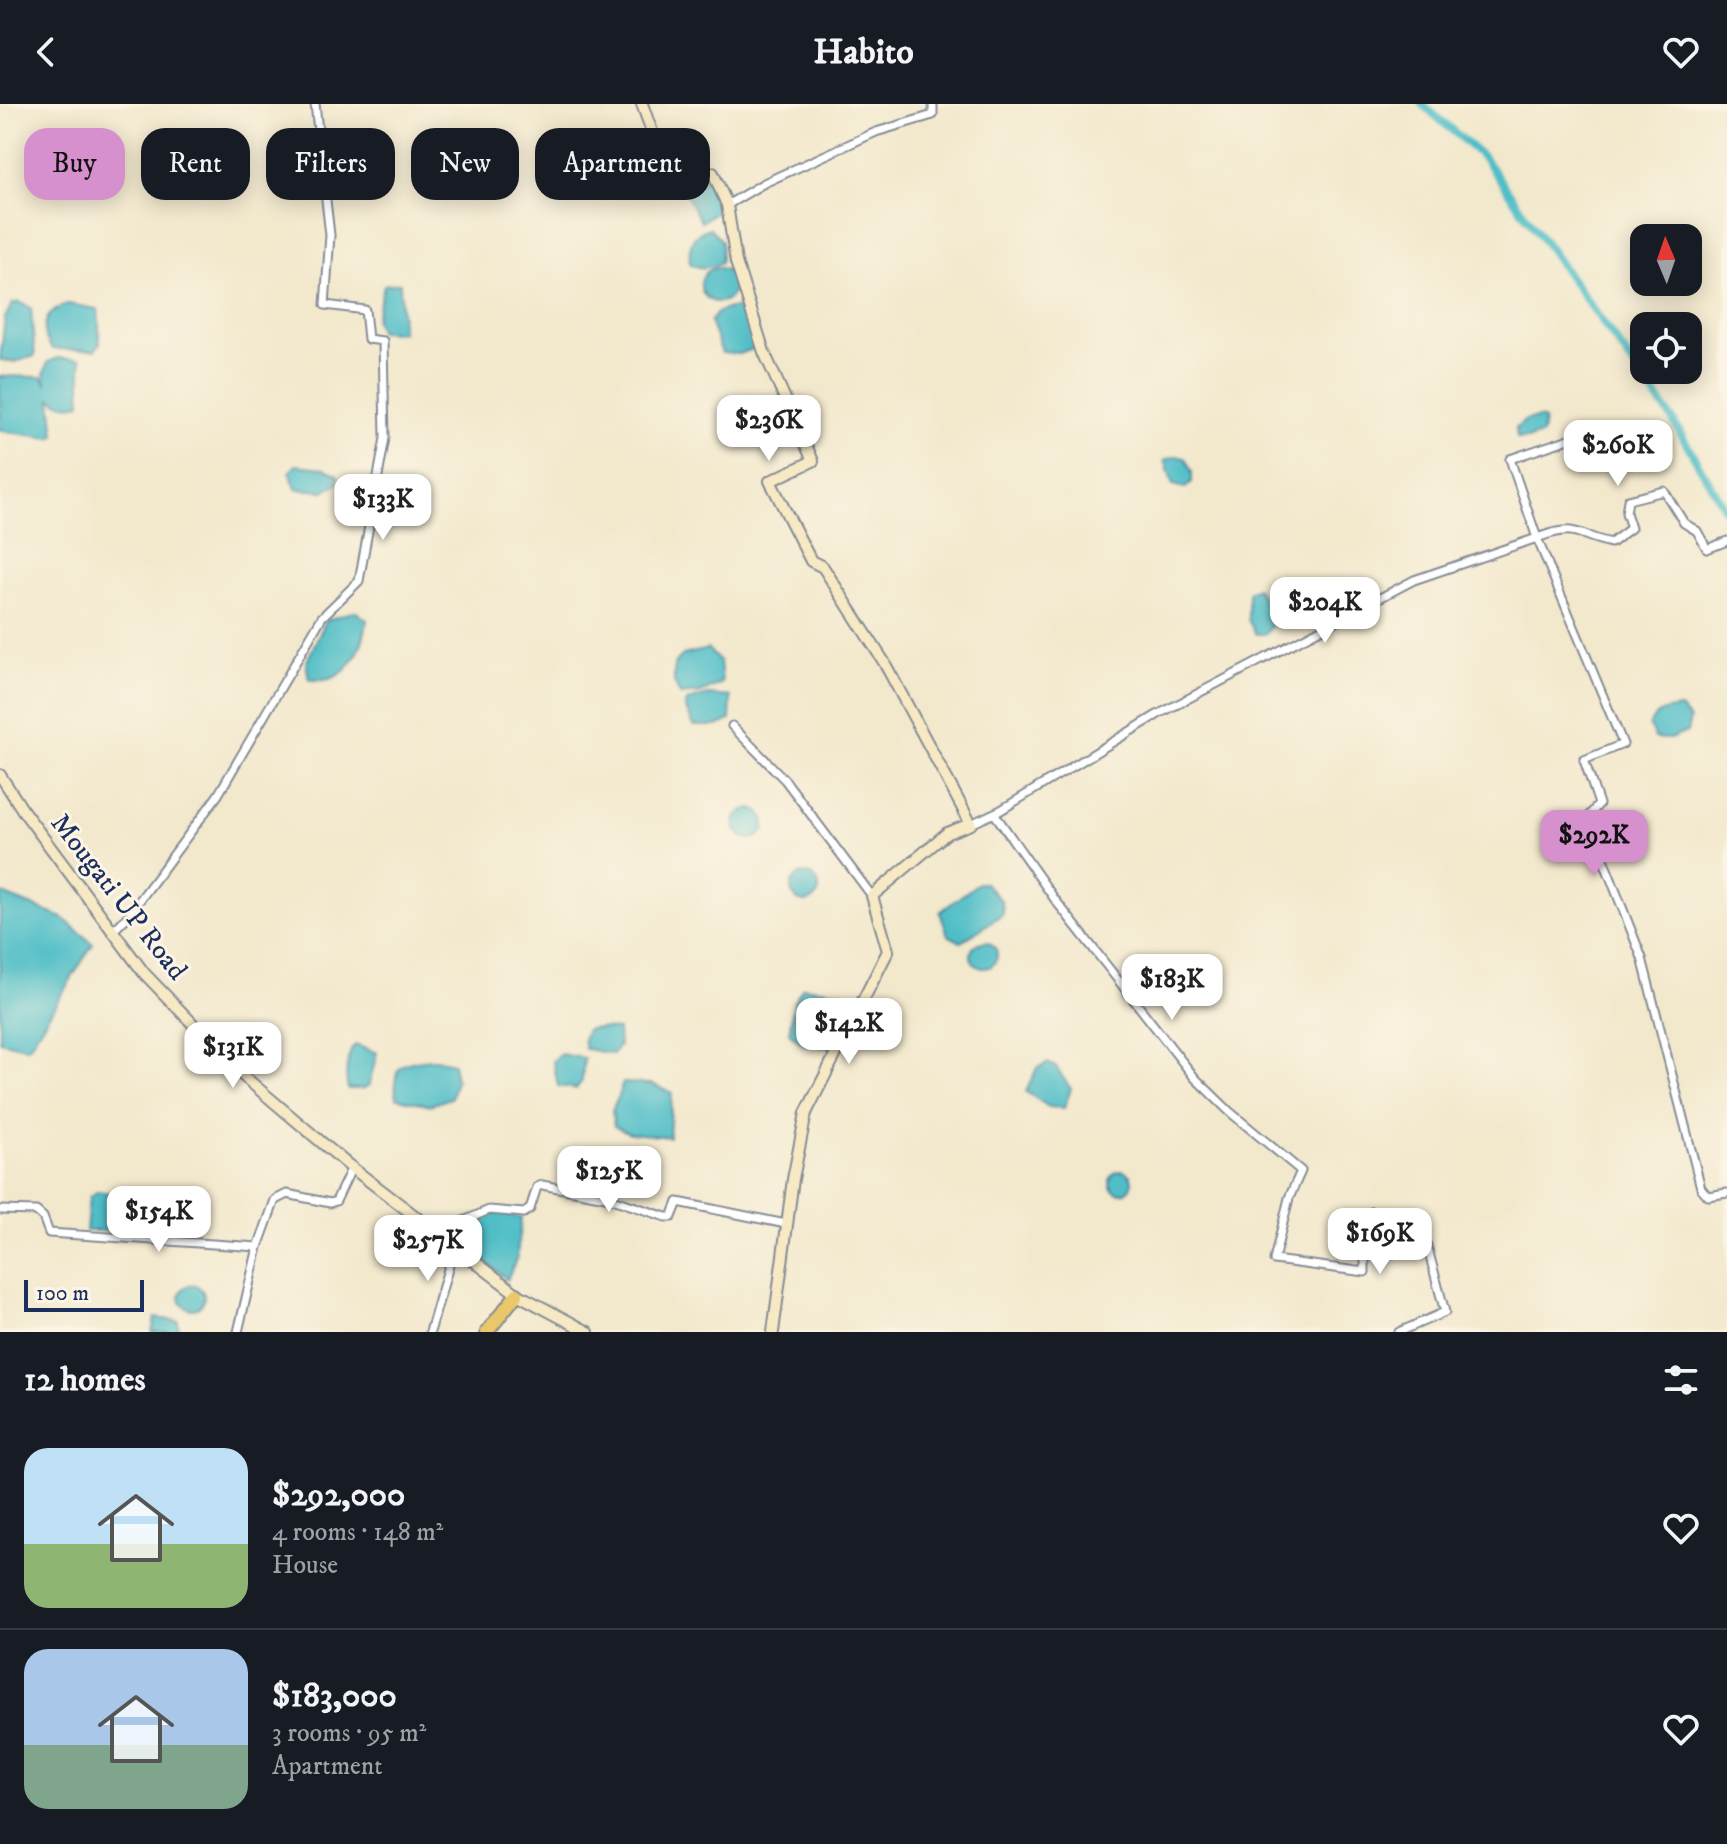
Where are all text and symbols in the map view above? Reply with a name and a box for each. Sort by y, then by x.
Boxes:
icon: back [24,30,68,74]
text: Habito [813,30,914,75]
icon: heart [1659,30,1703,74]
chip: Buy [24,128,125,200]
chip: Rent [141,128,250,200]
chip: Filters [266,128,395,200]
chip: New [411,128,519,200]
chip: Apartment [535,128,710,200]
north arrow [1630,224,1702,296]
map controls [1630,224,1702,384]
button: locate [1630,312,1702,384]
pin: $236K [713,395,825,463]
text: $236K [735,404,803,437]
pin: $260K [1562,420,1674,488]
text: $260K [1582,429,1654,462]
pin: $133K [327,474,439,542]
text: $133K [352,483,414,516]
pin: $204K [1269,577,1381,645]
text: $204K [1288,586,1362,619]
street label: Mougati UP Road [43,807,195,987]
pin: $292K [1538,810,1650,878]
text: $292K [1559,819,1629,852]
pin: $183K [1116,954,1228,1022]
text: $183K [1140,963,1204,996]
pin: $142K [793,998,905,1066]
text: $142K [814,1007,884,1040]
pin: $131K [177,1022,289,1090]
text: $131K [202,1031,264,1064]
pin: $125K [553,1146,665,1214]
text: $125K [575,1155,643,1188]
pin: $154K [103,1186,215,1254]
text: $154K [125,1195,193,1228]
pin: $169K [1324,1208,1436,1276]
pin: $257K [372,1215,484,1283]
text: $169K [1346,1217,1414,1250]
text: $257K [392,1224,464,1257]
scale bar [24,1276,144,1312]
text: 100 m [36,1280,89,1307]
icon: filters [1659,1358,1703,1402]
text: 12 homes [24,1359,146,1401]
text: $292,000 [272,1474,405,1516]
icon: home [88,1480,184,1576]
icon: heart [1659,1506,1703,1550]
text: 4 rooms · 148 m² [272,1516,443,1549]
text: House [272,1549,338,1582]
text: $183,000 [272,1675,397,1717]
icon: home [88,1681,184,1777]
icon: heart [1659,1707,1703,1751]
text: 3 rooms · 95 m² [272,1717,427,1750]
text: Apartment [272,1750,383,1783]

